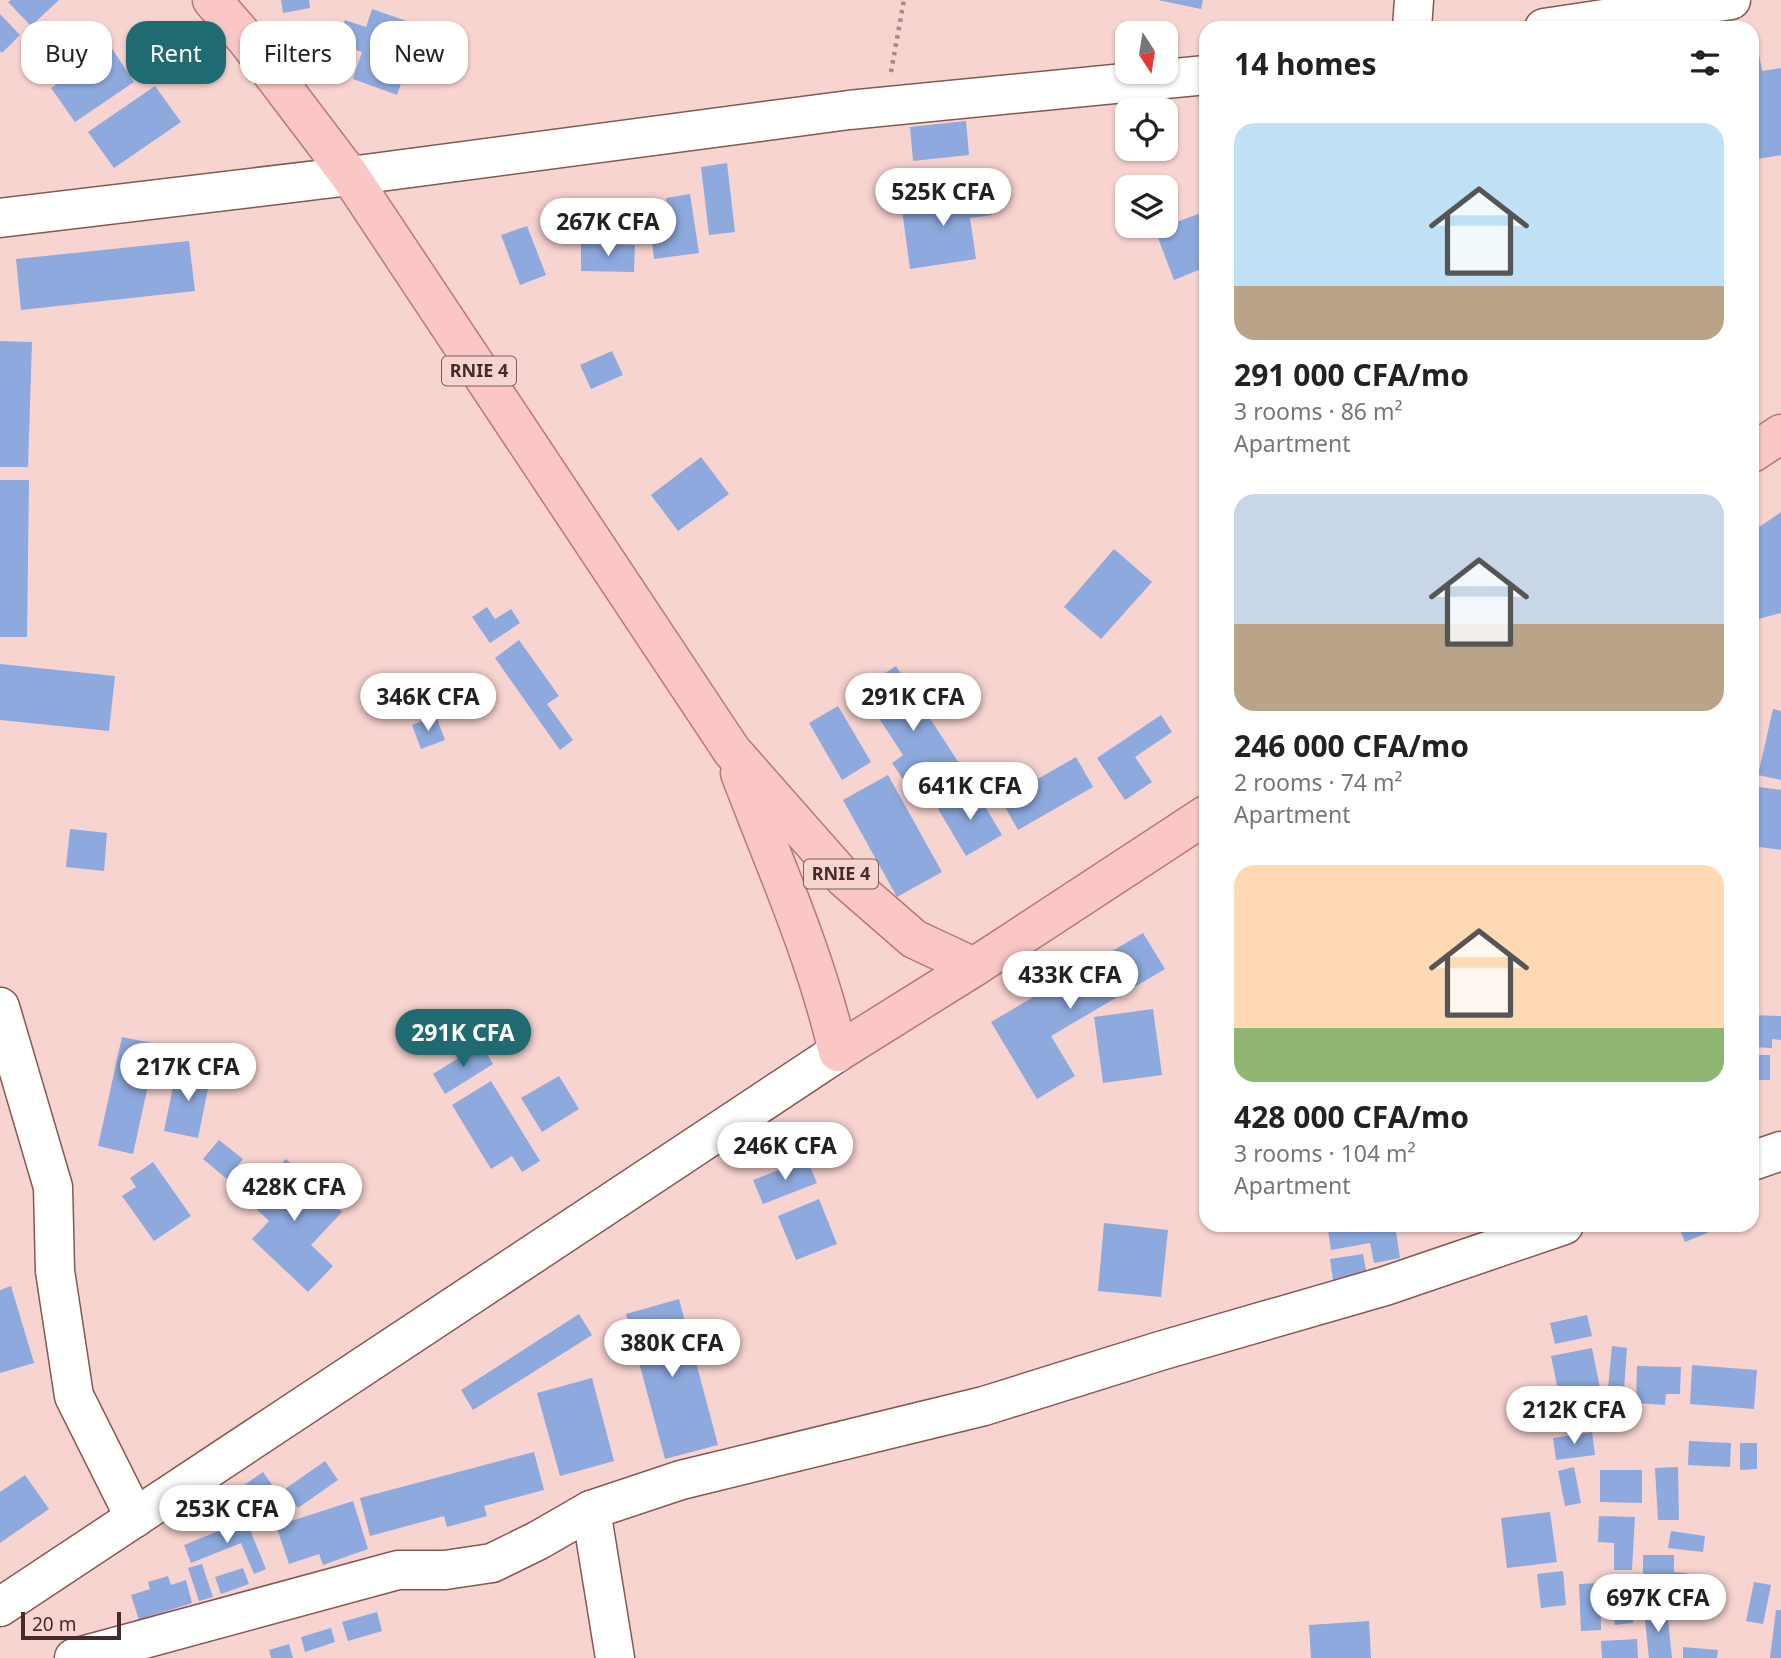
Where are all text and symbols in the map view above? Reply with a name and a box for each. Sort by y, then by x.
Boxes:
chip: Buy [21,21,112,84]
chip: Rent [126,21,226,84]
chip: Filters [240,21,356,84]
chip: New [370,21,468,84]
north arrow [1115,21,1178,84]
map controls [1115,21,1178,238]
text: 14 homes [1234,43,1377,84]
icon: filters [1686,44,1724,82]
button: locate [1115,98,1178,161]
pin: 525K CFA [871,168,1015,228]
icon: home [1416,168,1542,294]
text: 525K CFA [891,175,995,207]
button: layers [1115,175,1178,238]
pin: 267K CFA [536,198,680,258]
text: 267K CFA [556,205,660,237]
text: 291 000 CFA/mo [1234,354,1469,395]
road number: RNIE 4 [442,356,516,386]
text: 3 rooms · 86 m² [1234,395,1403,427]
text: Apartment [1234,427,1351,459]
icon: home [1416,539,1542,665]
pin: 346K CFA [356,674,500,733]
pin: 291K CFA [841,674,985,733]
text: 346K CFA [376,680,480,712]
text: 291K CFA [861,680,965,712]
text: 246 000 CFA/mo [1234,725,1469,766]
pin: 641K CFA [898,762,1042,822]
text: 2 rooms · 74 m² [1234,766,1403,798]
text: 641K CFA [918,769,1022,801]
text: Apartment [1234,798,1351,830]
road number: RNIE 4 [804,860,878,888]
icon: home [1416,910,1542,1036]
pin: 433K CFA [998,951,1142,1011]
text: 433K CFA [1018,958,1122,990]
pin: 291K CFA [391,1010,535,1069]
text: 291K CFA [411,1016,515,1048]
pin: 217K CFA [116,1044,260,1103]
text: 217K CFA [136,1050,240,1082]
text: 428 000 CFA/mo [1234,1096,1469,1137]
pin: 246K CFA [713,1122,857,1182]
text: 246K CFA [733,1129,837,1161]
text: 3 rooms · 104 m² [1234,1137,1416,1169]
pin: 428K CFA [222,1164,366,1223]
text: Apartment [1234,1169,1351,1201]
text: 428K CFA [242,1170,346,1202]
pin: 380K CFA [600,1320,744,1379]
text: 380K CFA [620,1326,724,1358]
pin: 212K CFA [1502,1386,1646,1446]
text: 212K CFA [1522,1393,1626,1425]
pin: 253K CFA [155,1486,299,1545]
text: 253K CFA [175,1492,279,1524]
pin: 697K CFA [1586,1574,1730,1634]
text: 697K CFA [1606,1581,1710,1613]
scale bar [21,1609,121,1641]
text: 20 m [32,1611,76,1637]

